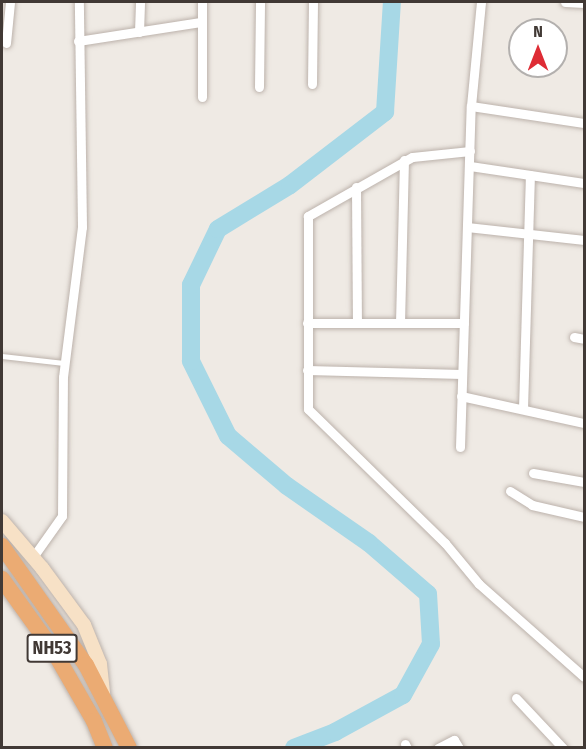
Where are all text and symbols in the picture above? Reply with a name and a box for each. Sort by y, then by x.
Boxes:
north arrow [508,18,568,78]
text: N [533,22,543,41]
road number: NH53 [26,633,78,663]

